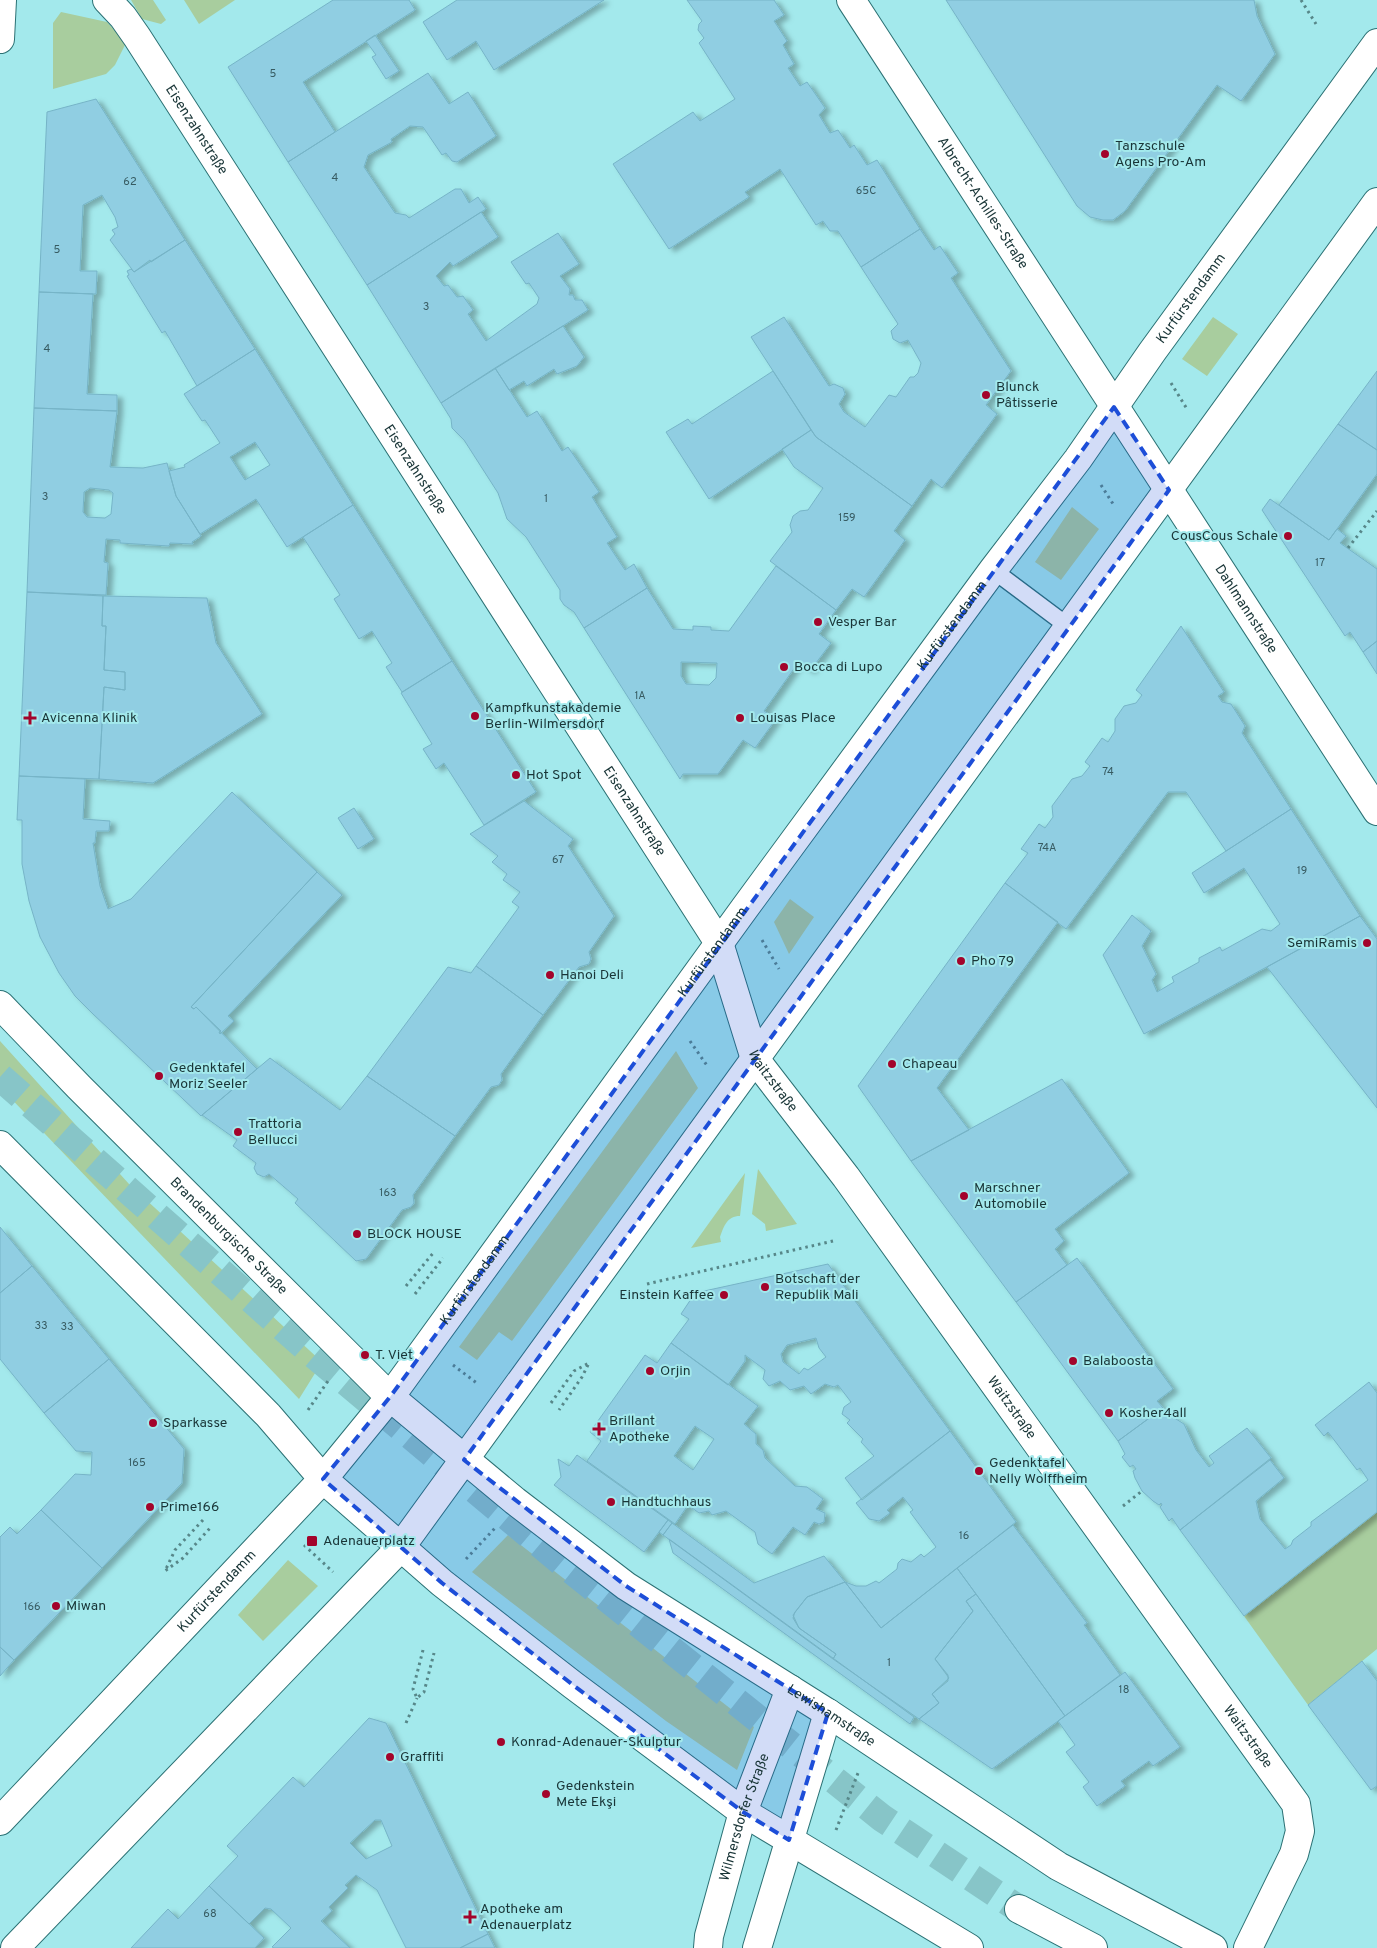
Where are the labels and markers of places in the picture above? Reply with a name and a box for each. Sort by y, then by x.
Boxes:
place label: Tanzschule Agens Pro-Am [1115,138,1206,171]
marker: Tanzschule Agens Pro-Am [1099,148,1111,160]
place label: Blunck Pâtisserie [996,379,1058,412]
marker: Blunck Pâtisserie [980,389,992,401]
place label: CousCous Schale [1171,528,1278,545]
marker: CousCous Schale [1282,530,1294,542]
place label: Vesper Bar [828,614,897,631]
marker: Vesper Bar [812,616,824,628]
place label: Bocca di Lupo [794,659,883,676]
marker: Bocca di Lupo [778,661,790,673]
place label: Kampfkunstakademie Berlin-Wilmersdorf [485,700,621,733]
place label: Avicenna Klinik [41,710,137,727]
marker: Kampfkunstakademie Berlin-Wilmersdorf [469,710,481,722]
place label: Louisas Place [750,710,835,727]
marker: Avicenna Klinik [23,711,37,725]
marker: Louisas Place [734,712,746,724]
place label: Hot Spot [526,767,582,784]
marker: Hot Spot [510,769,522,781]
place label: SemiRamis [1287,935,1357,952]
marker: SemiRamis [1361,937,1373,949]
place label: Pho 79 [971,953,1014,970]
marker: Pho 79 [955,955,967,967]
place label: Hanoi Deli [560,967,624,984]
marker: Hanoi Deli [544,969,556,981]
place label: Chapeau [902,1056,957,1073]
marker: Chapeau [886,1058,898,1070]
place label: Gedenktafel Moriz Seeler [169,1060,248,1093]
marker: Gedenktafel Moriz Seeler [153,1070,165,1082]
place label: Trattoria Bellucci [248,1116,302,1149]
marker: Trattoria Bellucci [232,1126,244,1138]
place label: Marschner Automobile [974,1180,1047,1213]
marker: Marschner Automobile [958,1190,970,1202]
place label: BLOCK HOUSE [367,1226,462,1243]
marker: BLOCK HOUSE [351,1228,363,1240]
place label: Botschaft der Republik Mali [775,1271,861,1304]
marker: Botschaft der Republik Mali [759,1281,771,1293]
place label: Einstein Kaffee [619,1287,714,1304]
marker: Einstein Kaffee [718,1289,730,1301]
place label: T. Viet [375,1347,413,1364]
marker: T. Viet [359,1349,371,1361]
place label: Balaboosta [1083,1353,1153,1370]
marker: Balaboosta [1067,1355,1079,1367]
place label: Orjin [660,1363,691,1380]
marker: Orjin [644,1365,656,1377]
place label: Kosher4all [1119,1405,1187,1422]
marker: Kosher4all [1103,1407,1115,1419]
place label: Brillant Apotheke [609,1413,670,1446]
place label: Sparkasse [163,1415,227,1432]
marker: Sparkasse [147,1417,159,1429]
marker: Brillant Apotheke [593,1423,605,1435]
place label: Gedenktafel Nelly Wolffheim [989,1455,1088,1488]
marker: Gedenktafel Nelly Wolffheim [973,1465,985,1477]
place label: Handtuchhaus [621,1494,711,1511]
marker: Handtuchhaus [605,1496,617,1508]
place label: Prime166 [160,1499,219,1516]
marker: Prime166 [144,1501,156,1513]
place label: Adenauerplatz [323,1533,415,1550]
marker: Adenauerplatz [305,1534,319,1548]
place label: Miwan [66,1598,106,1615]
marker: Miwan [50,1600,62,1612]
place label: Konrad-Adenauer-Skulptur [511,1734,682,1751]
marker: Konrad-Adenauer-Skulptur [495,1736,507,1748]
place label: Graffiti [400,1749,444,1766]
marker: Graffiti [384,1751,396,1763]
place label: Gedenkstein Mete Ekşi [556,1778,635,1811]
marker: Gedenkstein Mete Ekşi [540,1788,552,1800]
place label: Apotheke am Adenauerplatz [480,1901,572,1934]
marker: Apotheke am Adenauerplatz [464,1911,476,1923]

